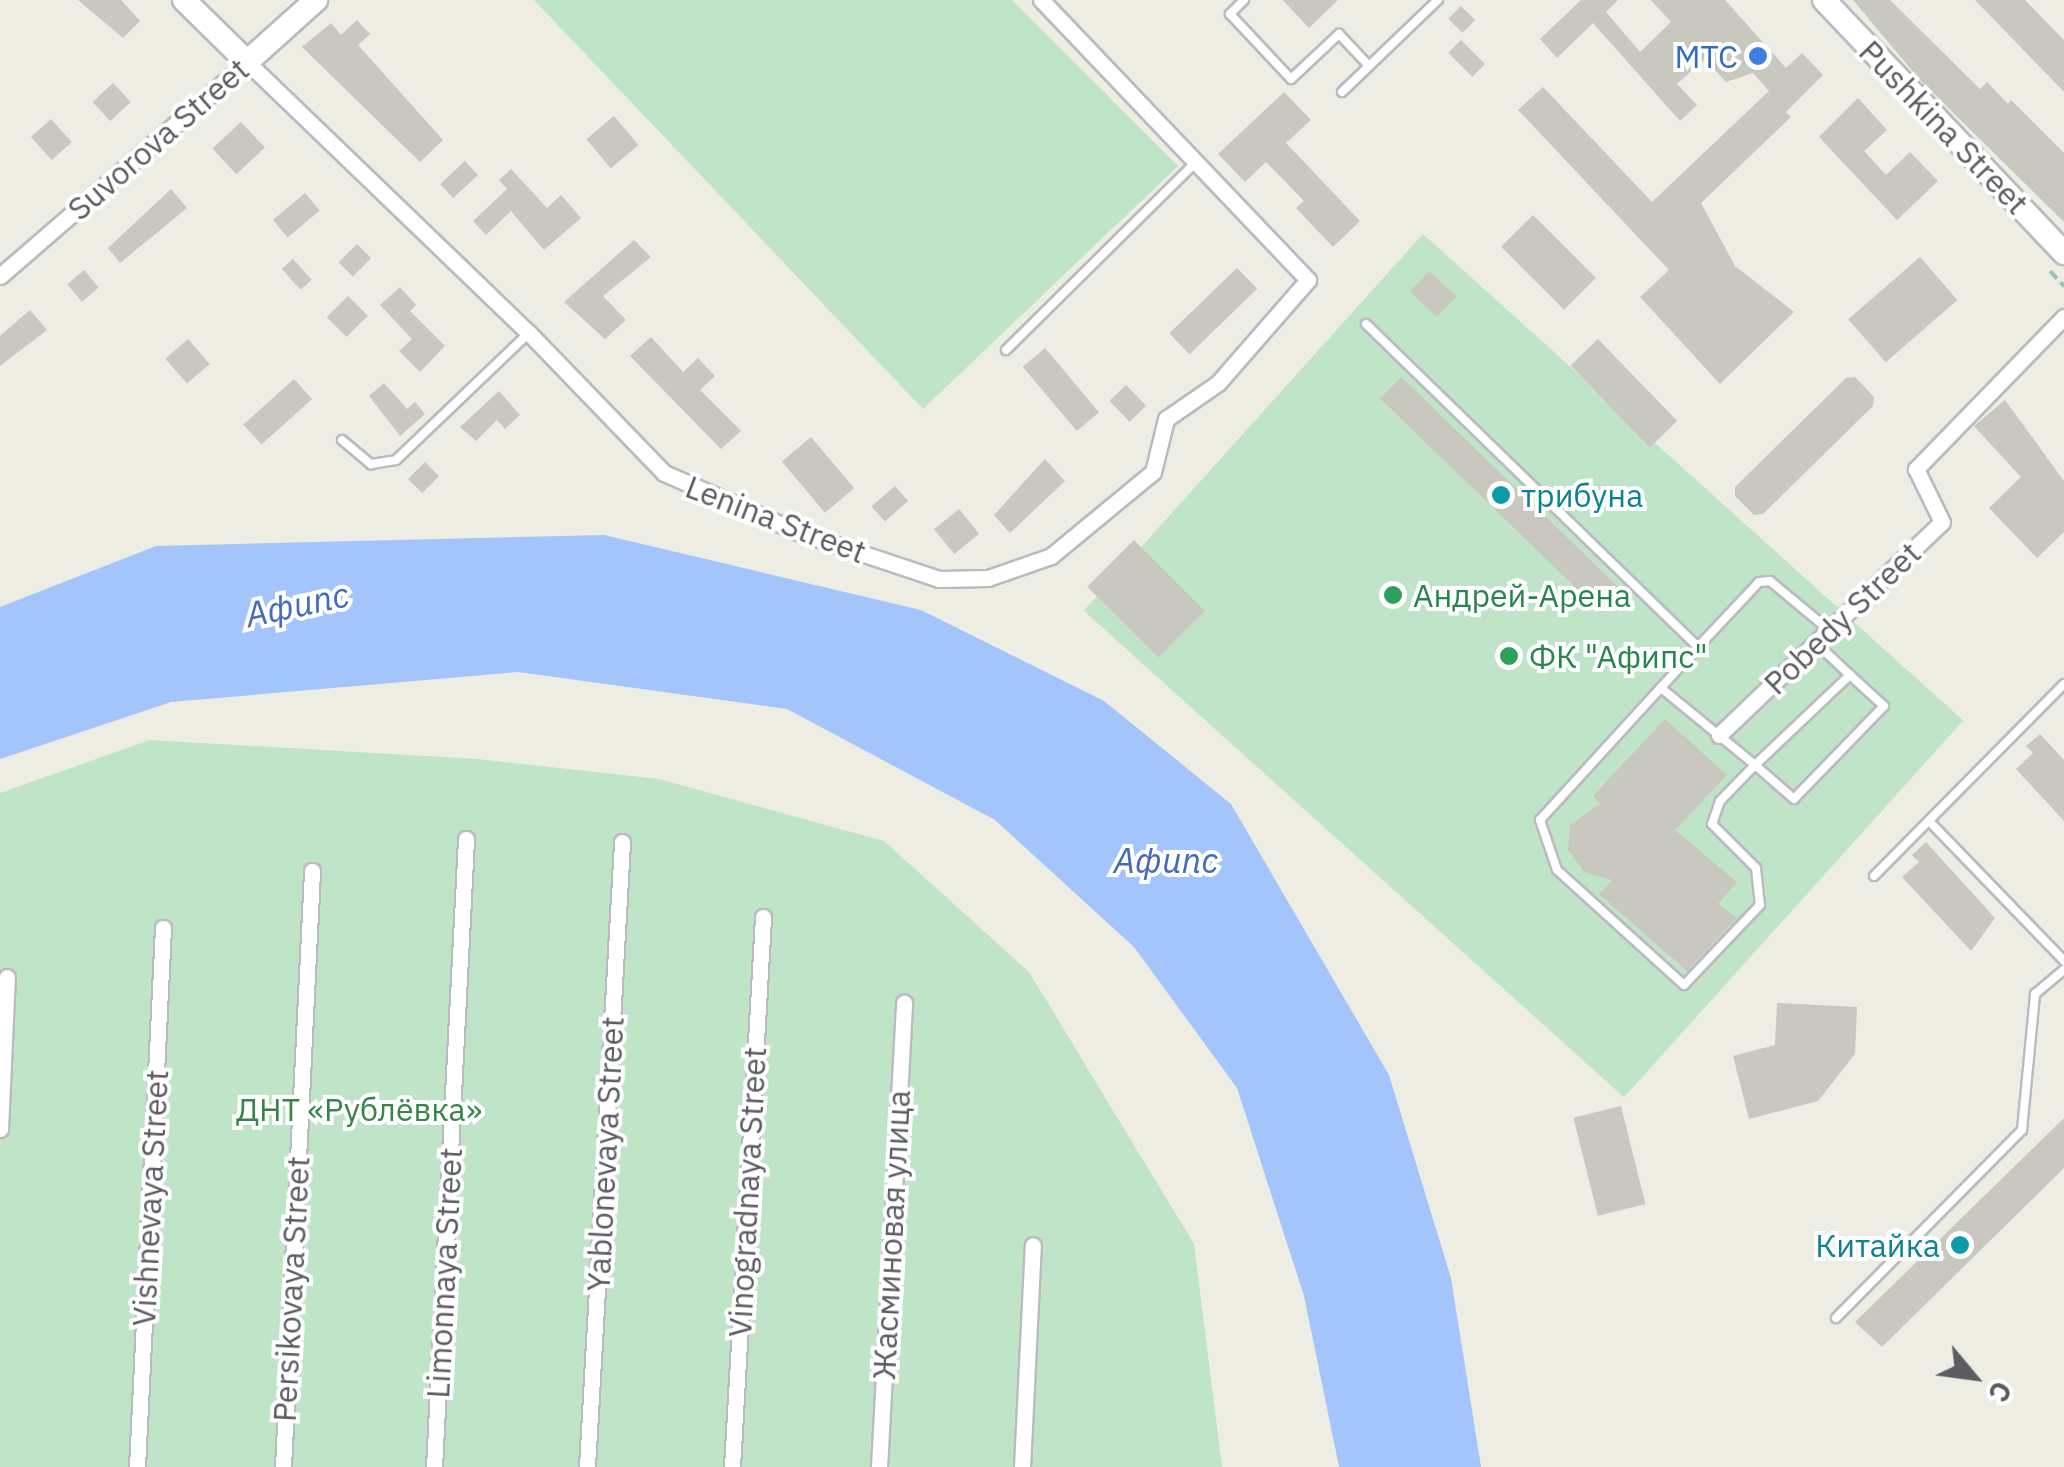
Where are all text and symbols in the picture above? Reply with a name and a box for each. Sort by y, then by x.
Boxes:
street label: Pushkina Street [1851,32,2037,222]
place label: МТС [1674,37,1738,75]
marker: МТС [1747,45,1769,67]
street label: Suvorova Street [60,50,256,228]
street label: Lenina Street [680,467,872,571]
place label: трибуна [1521,476,1643,514]
marker: трибуна [1490,484,1512,506]
street label: Pobedy Street [1756,534,1928,702]
water label: Афипс [241,573,353,635]
place label: Андрей-Арена [1413,576,1631,614]
marker: Андрей-Арена [1382,584,1404,606]
place label: ФК "Афипс" [1529,637,1708,675]
marker: ФК "Афипс" [1498,645,1520,667]
water label: Афипс [1114,839,1218,881]
street label: Yablonevaya Street [579,1015,631,1293]
street label: Vinogradnaya Street [720,1046,774,1338]
street label: Vishnevaya Street [124,1069,176,1327]
street label: Жасминовая улица [864,1089,918,1381]
park label: ДНТ «Рублёвка» [236,1090,482,1128]
street label: Limonnaya Street [418,1147,470,1399]
street label: Persikovaya Street [265,1155,317,1423]
place label: Китайка [1815,1226,1940,1264]
marker: Китайка [1949,1234,1971,1256]
north arrow [1924,1327,2024,1427]
text: С [1980,1375,2021,1409]

